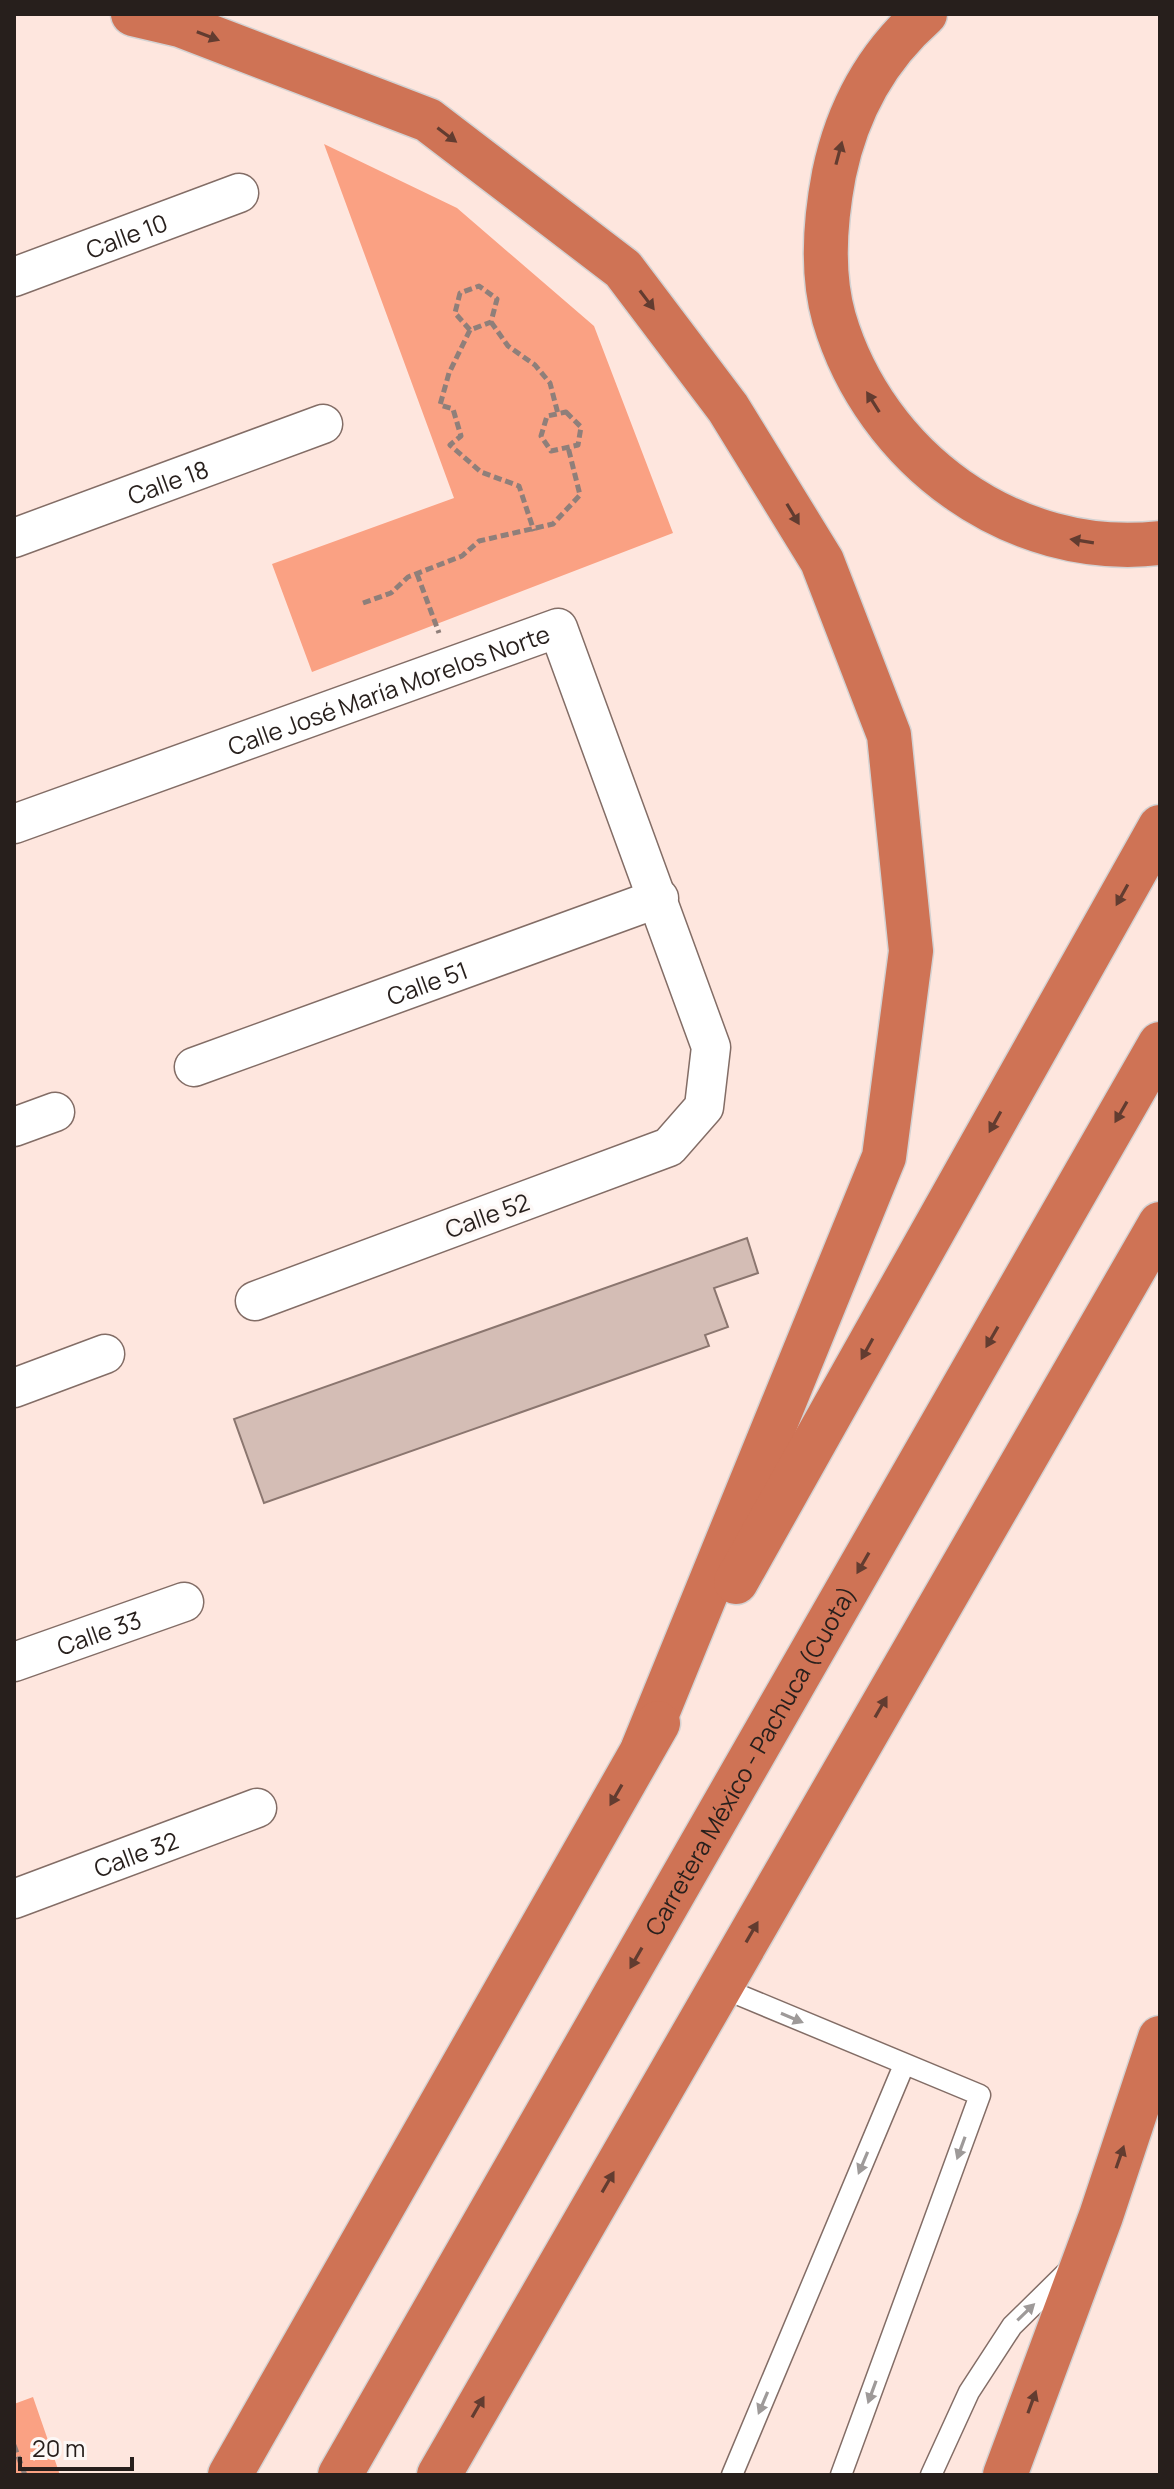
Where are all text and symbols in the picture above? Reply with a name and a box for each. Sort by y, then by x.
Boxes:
one-way arrow [196,30,220,43]
one-way arrow [437,127,457,143]
one-way arrow [834,140,846,165]
street label: Calle 10 [81,205,172,265]
one-way arrow [638,290,654,310]
one-way arrow [866,391,880,413]
street label: Calle 18 [123,451,213,511]
one-way arrow [786,503,800,525]
one-way arrow [1070,534,1095,547]
street label: Calle José María Morelos Norte [223,616,554,762]
one-way arrow [1115,884,1129,907]
street label: Calle 51 [382,952,472,1012]
one-way arrow [1114,1101,1128,1123]
one-way arrow [988,1111,1002,1133]
street label: Calle 52 [440,1185,534,1245]
one-way arrow [985,1326,999,1348]
one-way arrow [860,1338,874,1360]
one-way arrow [856,1552,870,1574]
street label: Carretera México - Pachuca (Cuota) [636,1579,863,1941]
street label: Calle 33 [52,1602,145,1662]
one-way arrow [874,1696,888,1718]
one-way arrow [610,1784,624,1806]
street label: Calle 32 [89,1823,183,1884]
one-way arrow [745,1921,759,1944]
one-way arrow [629,1947,643,1970]
one-way arrow [780,2011,804,2024]
one-way arrow [954,2136,967,2160]
one-way arrow [1115,2145,1127,2169]
one-way arrow [856,2151,869,2175]
one-way arrow [601,2171,615,2193]
one-way arrow [1016,2303,1035,2322]
one-way arrow [865,2380,877,2404]
one-way arrow [1026,2390,1039,2414]
one-way arrow [756,2391,769,2415]
one-way arrow [471,2396,485,2419]
scale bar [20,2421,132,2471]
text: 20 m [32,2431,85,2464]

